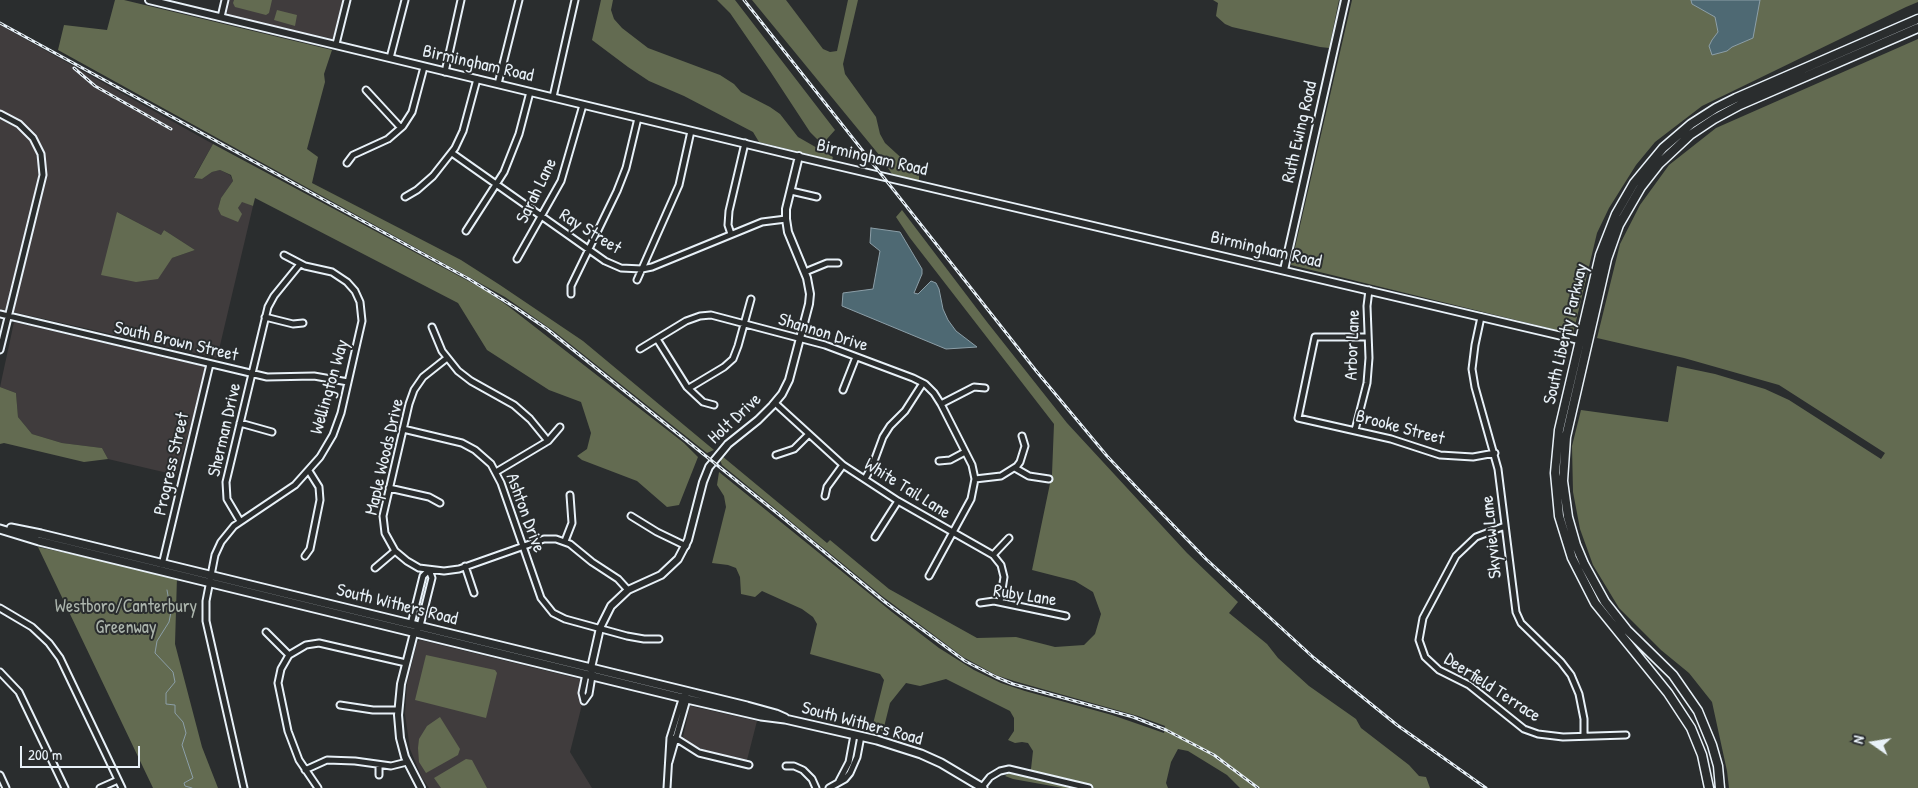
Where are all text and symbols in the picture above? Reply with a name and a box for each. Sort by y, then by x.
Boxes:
street label: Birmingham Road [421,41,535,87]
street label: Ruth Ewing Road [1278,79,1322,185]
street label: Birmingham Road [815,135,929,181]
street label: Sarah Lane [512,155,562,227]
street label: Ray Street [555,205,625,259]
street label: Birmingham Road [1209,227,1323,273]
street label: South Liberty Parkway [1539,261,1593,407]
street label: Shannon Drive [776,309,870,357]
street label: Arbor Lane [1341,309,1365,381]
street label: South Brown Street [112,317,240,367]
street label: Wellington Way [306,337,354,437]
street label: Sherman Drive [204,381,246,479]
street label: Holt Drive [704,389,766,449]
street label: Maple Woods Drive [361,397,409,517]
street label: Brooke Street [1353,406,1447,450]
street label: Progress Street [150,410,194,518]
street label: White Tail Lane [860,454,954,524]
street label: Ashton Drive [501,470,549,556]
street label: Skyview Lane [1477,494,1507,580]
street label: South Withers Road [334,580,460,630]
street label: Ruby Lane [992,580,1058,612]
park label: Westboro/Canterbury Greenway [55,596,197,638]
street label: Deerfield Terrace [1440,649,1544,727]
street label: South Withers Road [799,698,925,750]
north arrow [1848,718,1898,768]
text: N [1848,734,1868,745]
scale bar [22,736,142,768]
text: 200 m [28,744,62,765]

